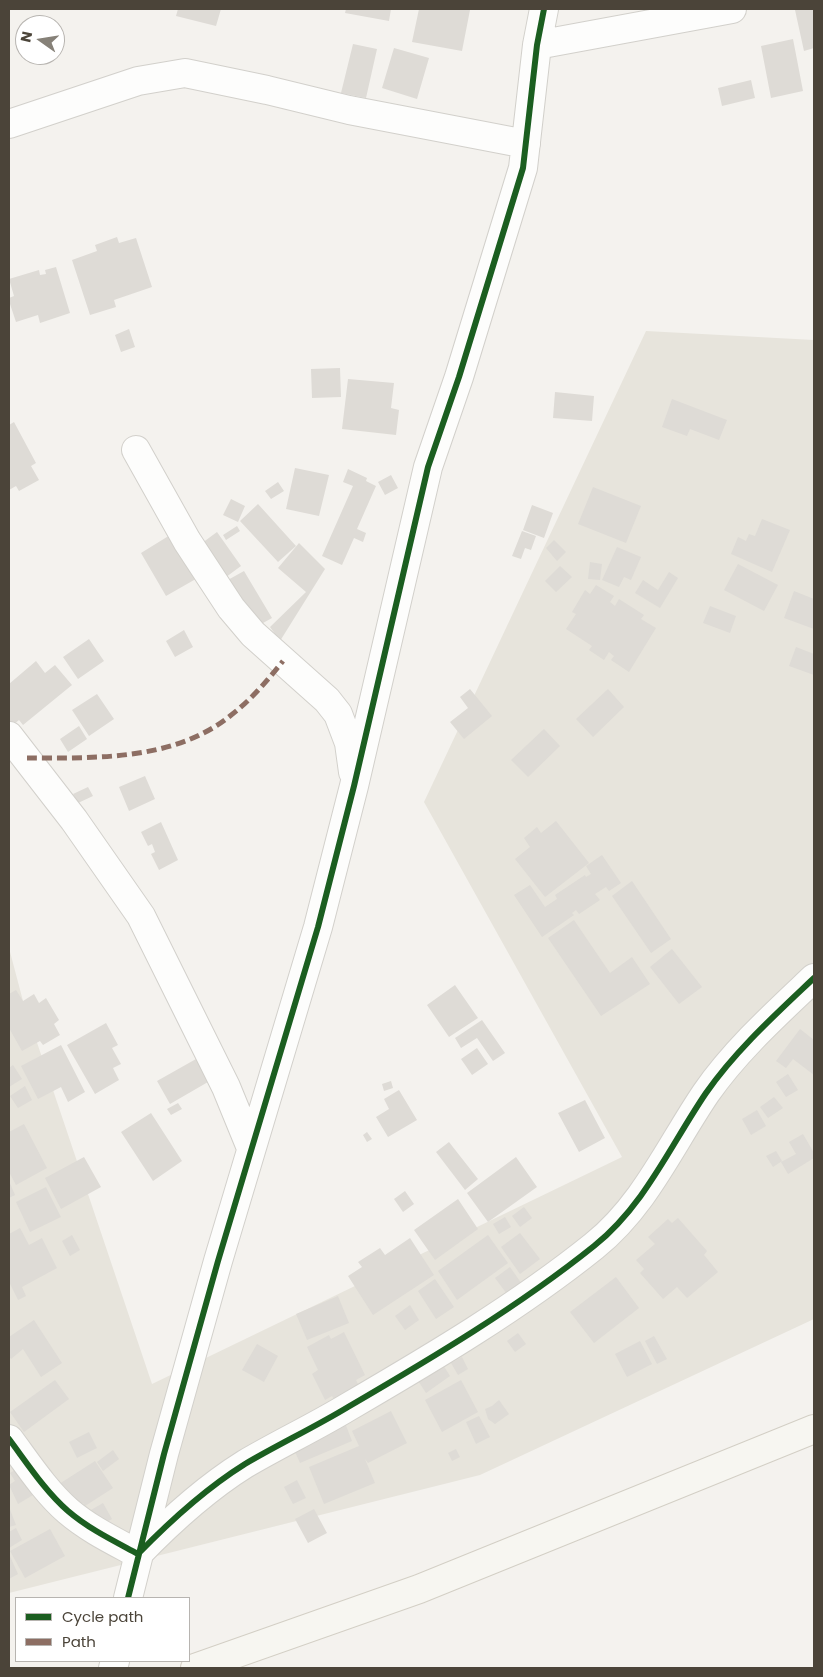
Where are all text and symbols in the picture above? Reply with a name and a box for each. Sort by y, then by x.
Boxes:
north arrow [15,15,65,65]
text: N [15,29,37,44]
legend [15,1597,190,1662]
text: Cycle path [62,1606,143,1627]
text: Path [62,1631,96,1652]

